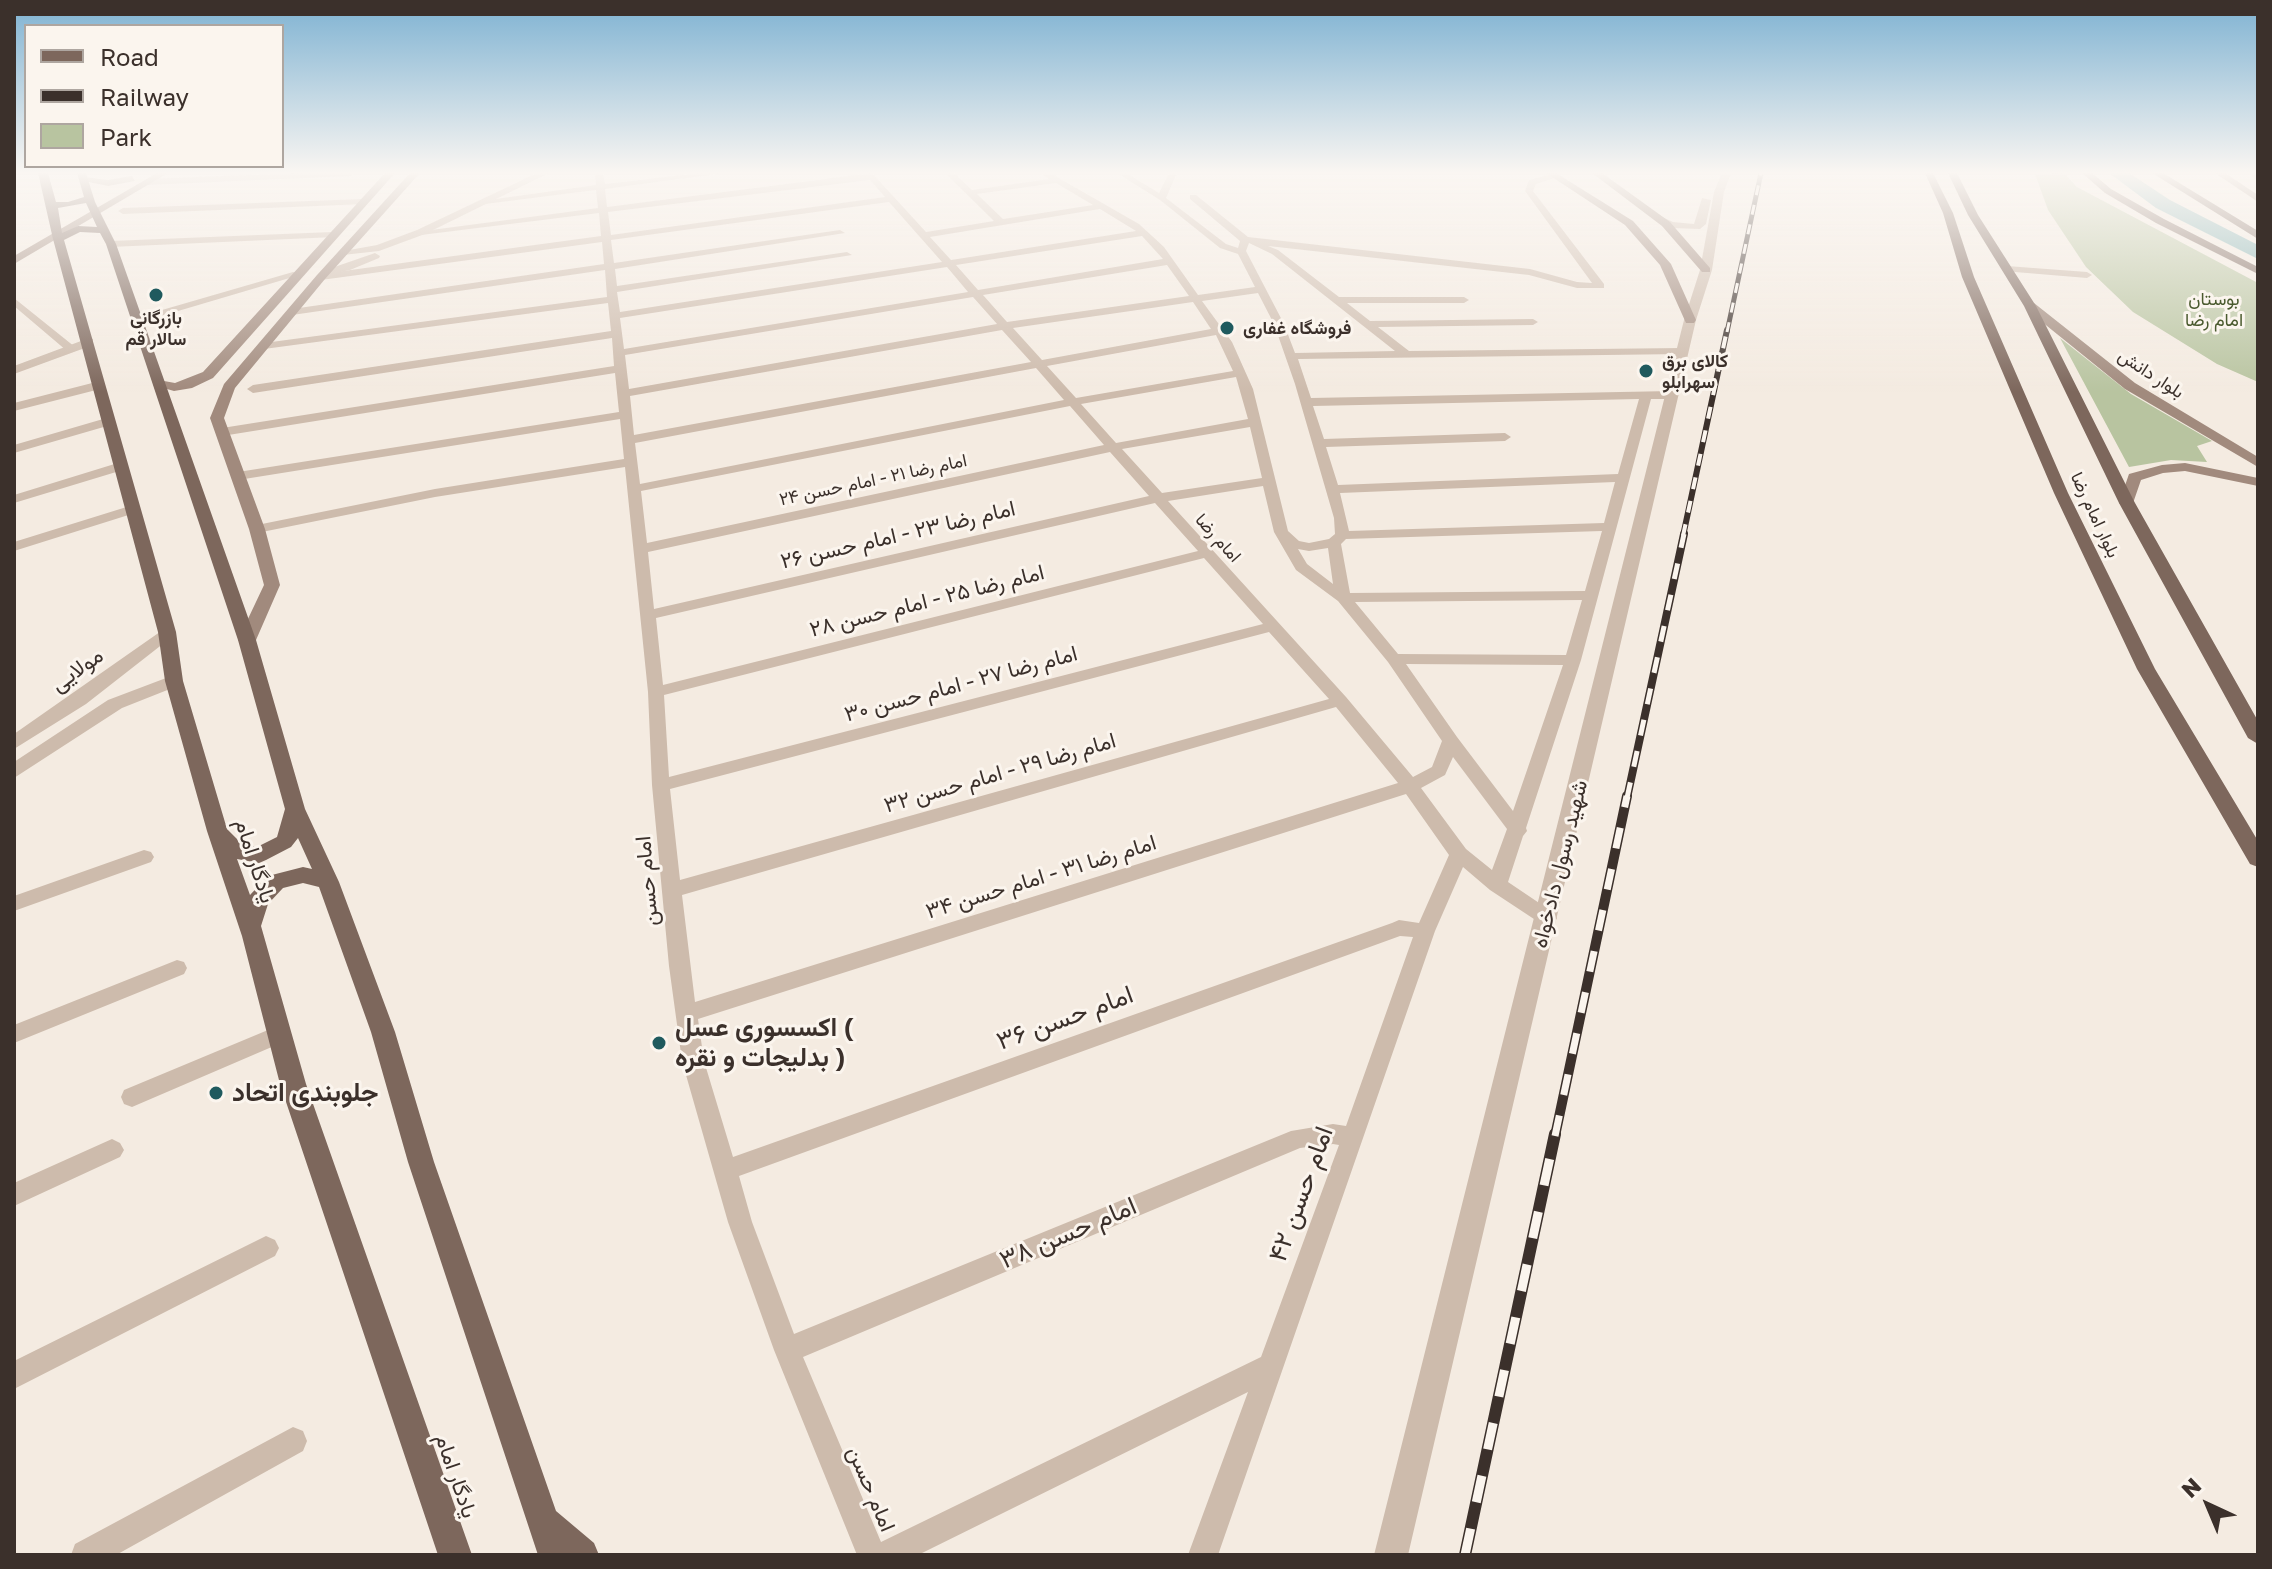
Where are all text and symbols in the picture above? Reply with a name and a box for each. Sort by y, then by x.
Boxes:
legend [24,24,284,168]
text: Road [100,42,159,71]
text: Railway [100,82,189,111]
text: Park [100,122,152,151]
marker: بازرگانی سالار قم [147,286,165,304]
park label: بوستان امام رضا [2185,288,2243,330]
place label: بازرگانی سالار قم [126,307,186,350]
place label: فروشگاه غفاری [1243,317,1351,339]
marker: فروشگاه غفاری [1218,319,1236,337]
street label: بلوار دانش [2114,345,2188,403]
place label: کالای برق سهرابلو [1662,350,1728,392]
marker: کالای برق سهرابلو [1637,362,1655,380]
street label: امام رضا ۲۱ - امام حسن ۲۴ [777,450,969,510]
street label: بلوار امام رضا [2066,469,2124,561]
street label: امام رضا ۲۳ - امام حسن ۲۶ [778,495,1018,575]
street label: امام رضا [1190,509,1246,567]
street label: امام رضا ۲۵ - امام حسن ۲۸ [807,559,1047,643]
street label: امام رضا ۲۷ - امام حسن ۳۰ [842,640,1080,728]
street label: مولایی [46,642,108,698]
street label: امام رضا ۲۹ - امام حسن ۳۲ [881,727,1119,819]
street label: شهید رسول دادخواه [1526,777,1594,951]
street label: یادگار امام [229,815,281,907]
street label: امام رضا ۳۱ - امام حسن ۳۴ [923,829,1159,925]
street label: امام حسن [630,835,664,927]
street label: امام حسن ۳۶ [992,979,1138,1057]
place label: اکسسوری عسل ( بدلیجات و نقره ) [675,1012,854,1074]
marker: اکسسوری عسل ( بدلیجات و نقره ) [650,1034,668,1052]
place label: جلوبندی اتحاد [232,1077,379,1109]
marker: جلوبندی اتحاد [207,1084,225,1102]
street label: امام حسن ۴۲ [1262,1122,1340,1266]
street label: امام حسن ۳۸ [995,1190,1141,1276]
street label: یادگار امام [429,1431,483,1521]
street label: امام حسن [841,1442,901,1536]
north arrow [2168,1465,2248,1545]
text: N [2176,1472,2206,1503]

